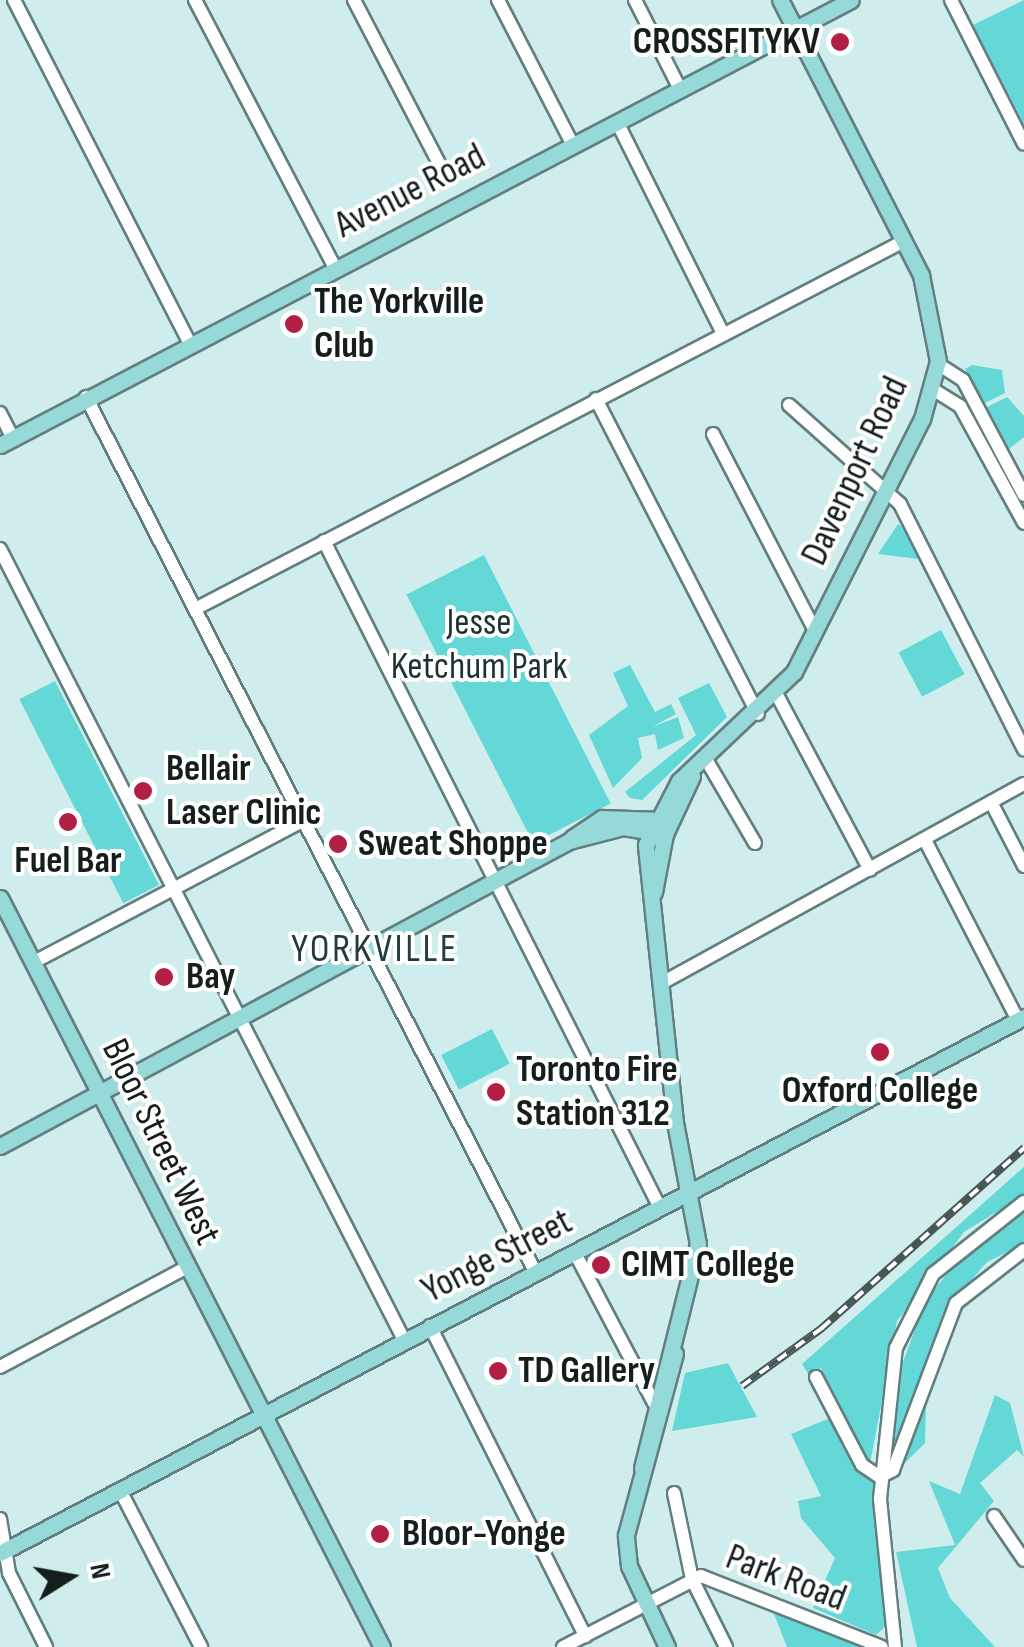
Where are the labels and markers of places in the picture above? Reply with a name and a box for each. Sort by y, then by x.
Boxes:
place label: CROSSFITYKV [633,19,820,65]
marker: CROSSFITYKV [829,31,851,53]
place label: The Yorkville Club [314,279,484,368]
marker: The Yorkville Club [283,313,305,335]
place label: Bellair Laser Clinic [166,746,321,836]
marker: Bellair Laser Clinic [130,778,156,804]
marker: Fuel Bar [57,811,79,833]
place label: Sweat Shoppe [358,821,548,867]
marker: Sweat Shoppe [327,833,349,855]
place label: Fuel Bar [14,838,122,884]
place label: Bay [186,954,235,1000]
marker: Bay [151,964,177,990]
marker: Oxford College [869,1041,891,1063]
place label: Toronto Fire Station 312 [516,1047,678,1136]
place label: Oxford College [782,1068,978,1114]
marker: Toronto Fire Station 312 [485,1081,507,1103]
place label: CIMT College [621,1242,795,1288]
marker: CIMT College [590,1254,612,1276]
place label: TD Gallery [518,1348,655,1394]
marker: TD Gallery [487,1360,509,1382]
place label: Bloor-Yonge [402,1511,566,1557]
marker: Bloor-Yonge [367,1521,393,1547]

